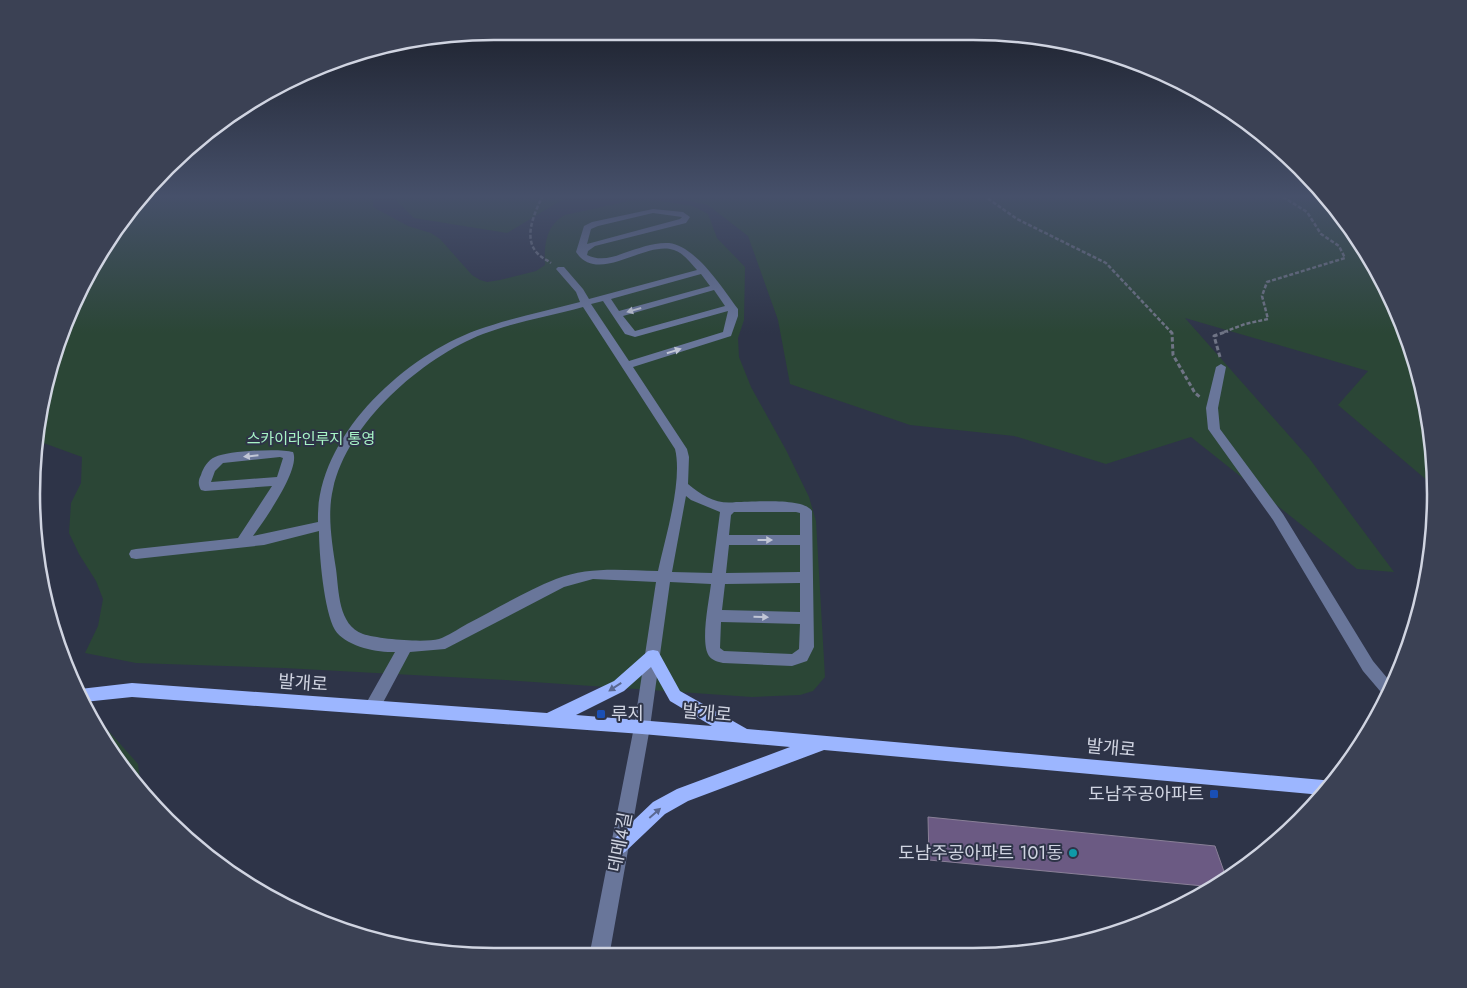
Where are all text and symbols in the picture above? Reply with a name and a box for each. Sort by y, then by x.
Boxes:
one-way arrow [626,306,641,314]
one-way arrow [666,347,681,355]
park label: 스카이라인루지 통영 [247,428,375,450]
one-way arrow [242,452,258,460]
one-way arrow [757,536,773,544]
one-way arrow [753,613,769,621]
street label: 발개로 [277,668,329,698]
one-way arrow [609,683,622,692]
street label: 발개로 [681,698,733,728]
place label: 루지 [611,701,644,727]
marker: 루지 [595,708,607,720]
street label: 발개로 [1085,733,1137,763]
place label: 도남주공아파트 [1088,781,1204,807]
marker: 도남주공아파트 [1208,788,1220,800]
one-way arrow [648,807,661,818]
street label: 데메4길 [601,810,639,874]
place label: 도남주공아파트 101동 [898,840,1063,866]
marker: 도남주공아파트 101동 [1067,847,1079,859]

